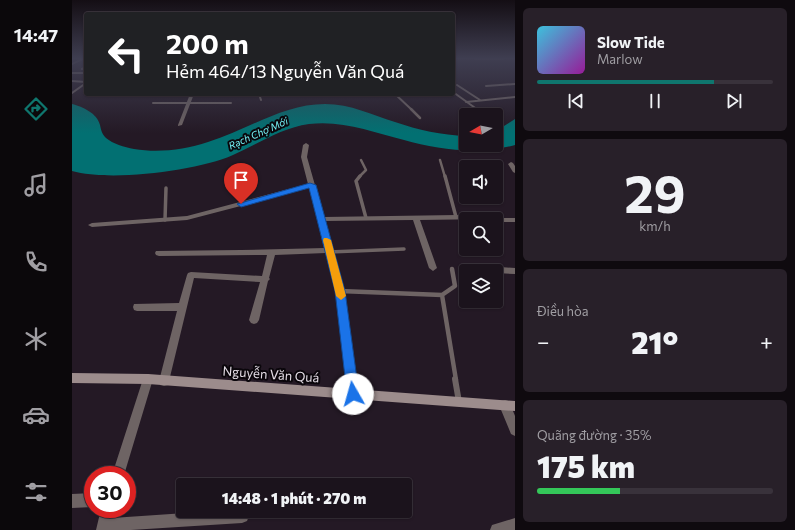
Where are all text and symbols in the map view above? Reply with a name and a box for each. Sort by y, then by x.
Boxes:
text: 14:47 [14,24,58,46]
text: 200 m [166,26,249,60]
icon: left [100,28,152,80]
text: Slow Tide [597,33,665,51]
text: Marlow [597,51,643,67]
text: Hẻm 464/13 Nguyễn Văn Quá [166,60,404,82]
icon: previous [565,90,587,112]
icon: pause [644,90,666,112]
icon: next [723,90,745,112]
icon: directions [22,95,50,123]
north arrow [459,108,503,152]
map controls [459,108,503,308]
water label: Rạch Chợ Mới [226,114,290,151]
button: sound [459,160,503,204]
text: 29 [624,160,686,224]
pin [224,163,258,204]
icon: arrive [230,169,252,191]
icon: music [22,171,50,199]
button: search [459,212,503,256]
text: km/h [639,218,671,234]
icon: phone [22,248,50,276]
button: layers [459,264,503,308]
text: Điều hòa [537,303,589,319]
text: 21° [631,323,678,360]
icon: climate [22,325,50,353]
text: − [537,328,550,355]
text: + [760,328,773,355]
street label: Nguyễn Văn Quá [222,363,320,385]
position arrow [332,373,374,415]
icon: car [22,401,50,429]
text: Quãng đường · 35% [537,427,651,443]
text: 175 km [537,447,635,484]
speed limit sign: 30 [84,466,136,518]
icon: filters [22,478,50,506]
text: 14:48 · 1 phút · 270 m [222,489,366,507]

